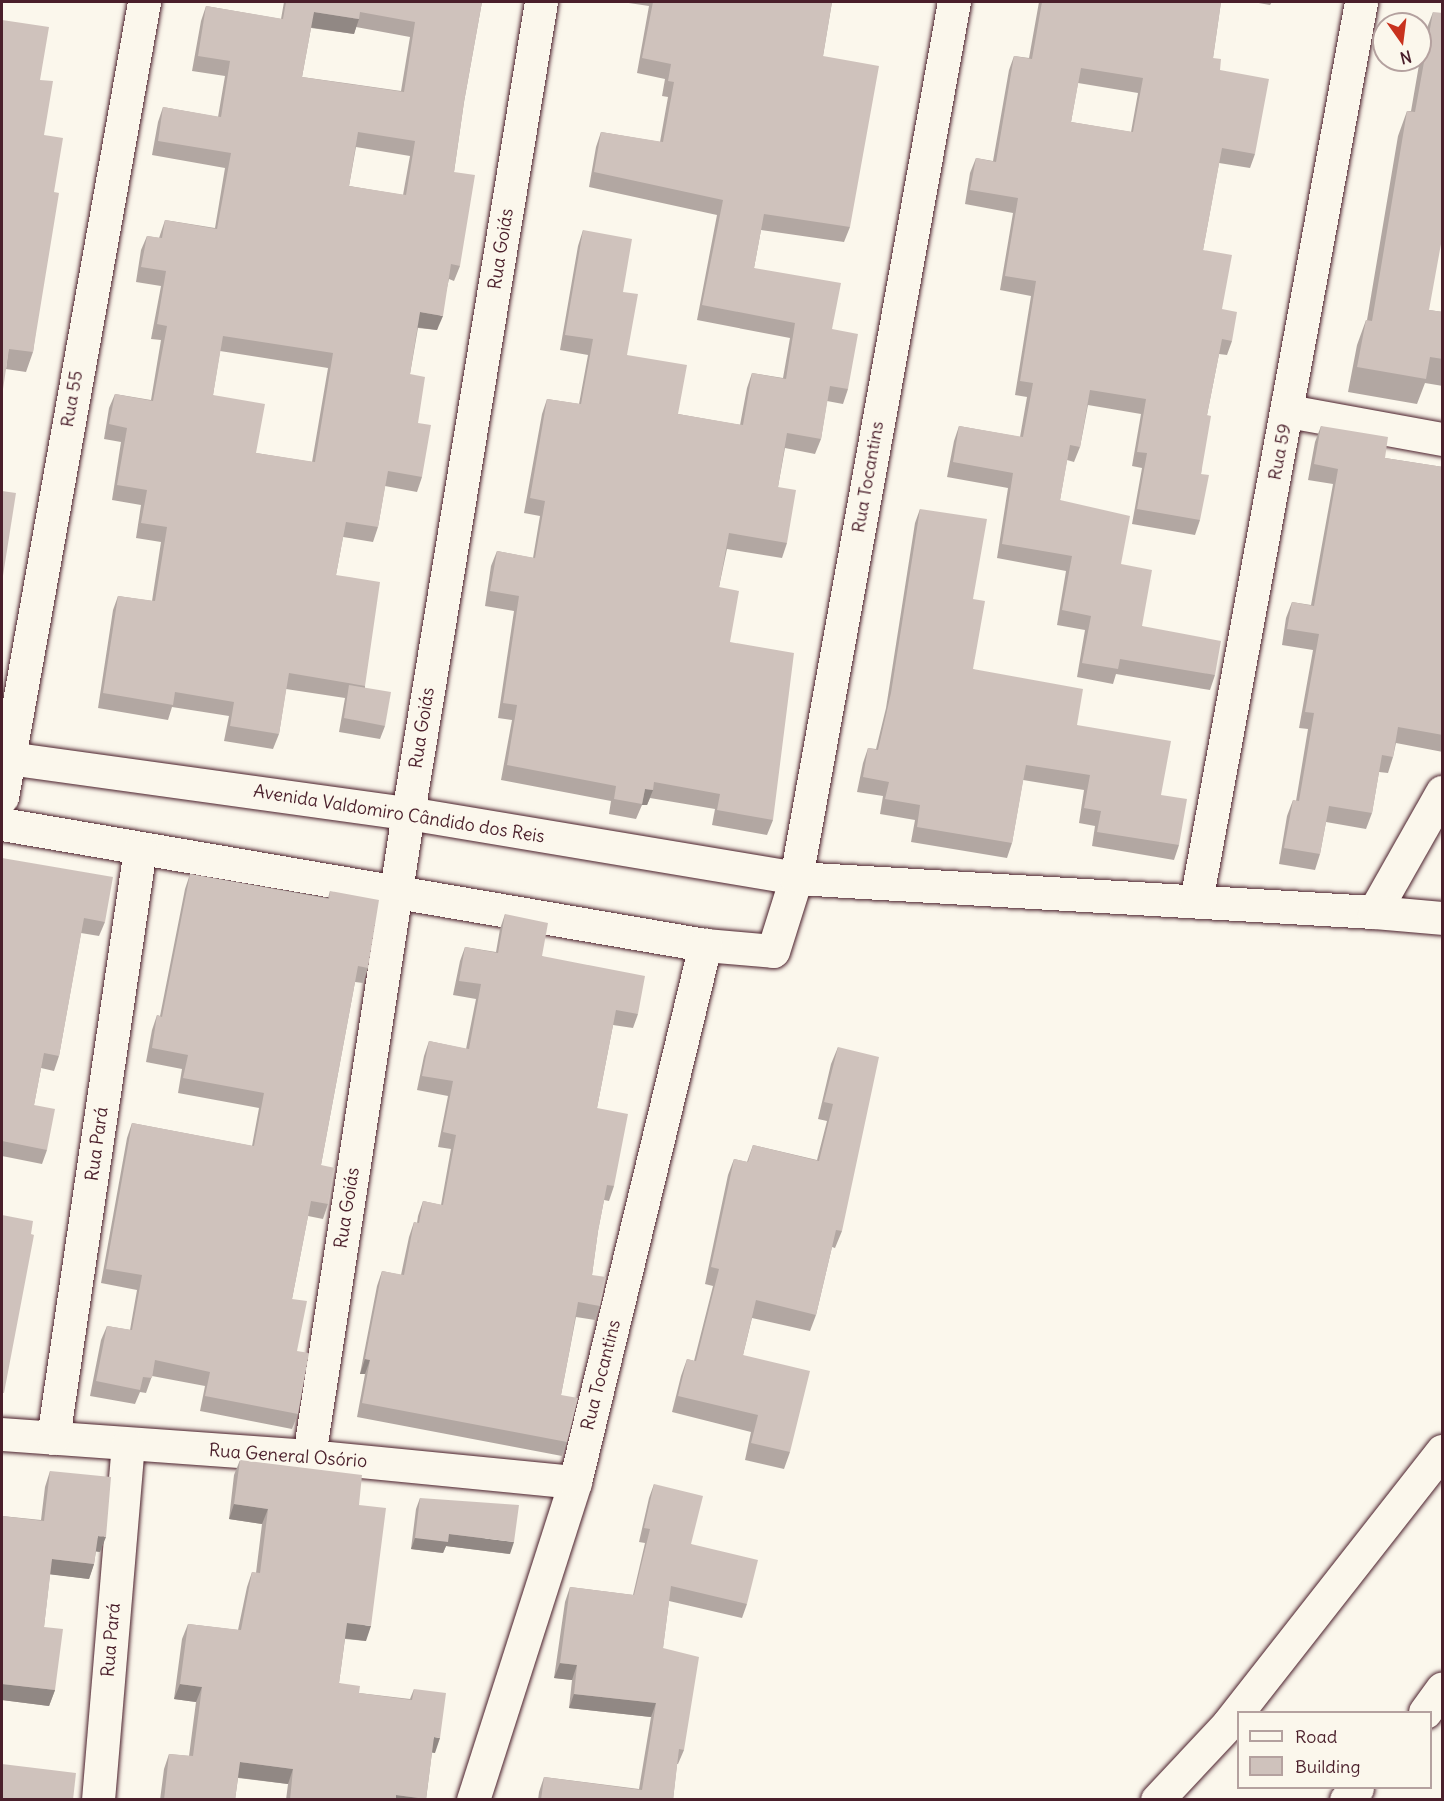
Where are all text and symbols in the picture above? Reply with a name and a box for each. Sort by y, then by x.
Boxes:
north arrow [1372,12,1432,72]
text: N [1398,46,1414,69]
street label: Rua Goiás [484,207,518,291]
street label: Rua 55 [56,369,88,429]
street label: Rua Tocantins [848,419,888,535]
street label: Rua 59 [1264,422,1296,482]
street label: Rua Goiás [405,686,439,770]
street label: Avenida Valdomiro Cândido dos Reis [252,780,546,848]
street label: Rua Pará [81,1106,113,1182]
street label: Rua Goiás [330,1166,364,1250]
street label: Rua Tocantins [577,1318,625,1432]
street label: Rua General Osório [208,1440,368,1472]
street label: Rua Pará [97,1602,125,1678]
legend [1237,1711,1432,1789]
text: Road [1295,1725,1337,1748]
text: Building [1295,1755,1360,1778]

